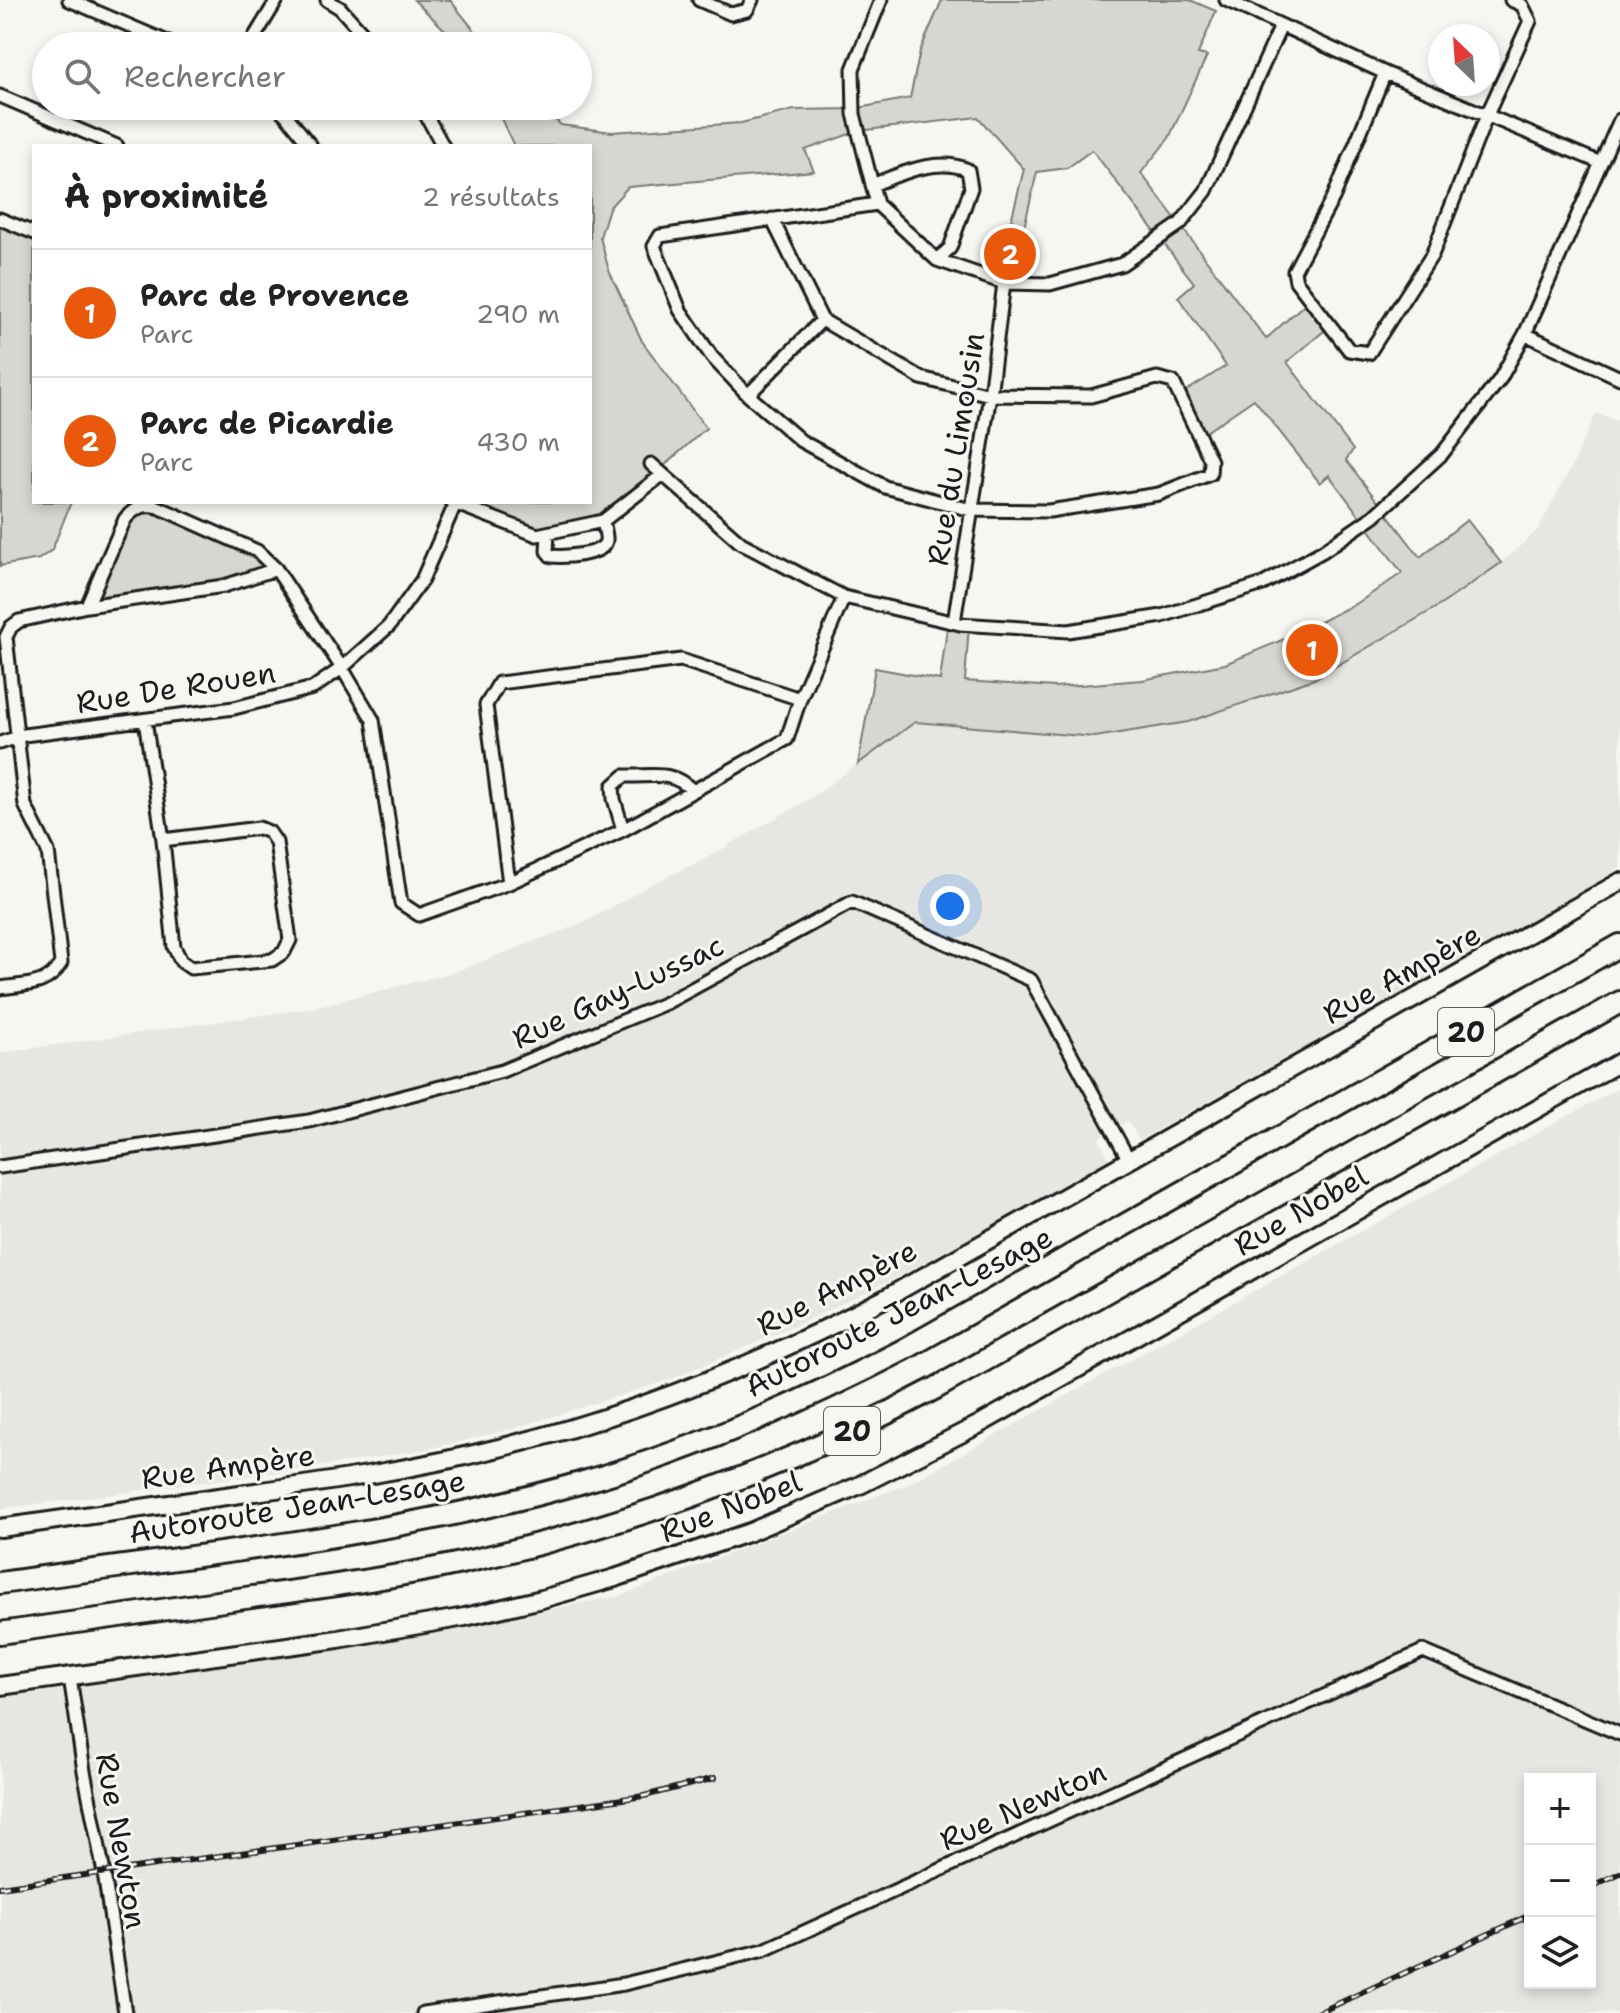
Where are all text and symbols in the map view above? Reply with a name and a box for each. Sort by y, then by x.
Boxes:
north arrow [1428,24,1500,96]
search box [32,32,592,120]
icon: search [60,54,104,98]
text: Rechercher [124,56,286,97]
text: À proximité [64,173,268,219]
text: 2 résultats [422,179,560,214]
pin: 2 [984,224,1036,284]
text: Parc de Provence [140,275,410,316]
text: 1 [84,296,96,331]
text: 290 m [476,296,560,331]
text: Parc [140,316,194,351]
street label: Rue du Limousin [917,329,994,568]
text: Parc de Picardie [140,403,394,444]
text: 2 [81,424,99,459]
text: 430 m [476,424,560,459]
text: Parc [140,444,194,479]
pin: 1 [1286,620,1338,680]
street label: Rue De Rouen [73,652,278,723]
your location [930,886,970,926]
street label: Rue Ampère [1316,913,1488,1034]
street label: Rue Gay-Lussac [505,925,730,1058]
road number: 20 [1438,1008,1494,1056]
street label: Rue Nobel [1226,1156,1375,1265]
street label: Autoroute Jean-Lesage [738,1216,1060,1407]
street label: Rue Ampère [750,1230,924,1345]
road number: 20 [824,1407,880,1455]
street label: Rue Ampère [139,1434,317,1499]
street label: Autoroute Jean-Lesage [126,1460,468,1553]
street label: Rue Nobel [654,1461,807,1552]
street label: Rue Newton [86,1750,157,1932]
street label: Rue Newton [933,1751,1112,1860]
map controls [1524,1773,1596,1989]
button: + [1524,1773,1596,1845]
button: − [1524,1845,1596,1917]
button: layers [1524,1917,1596,1989]

